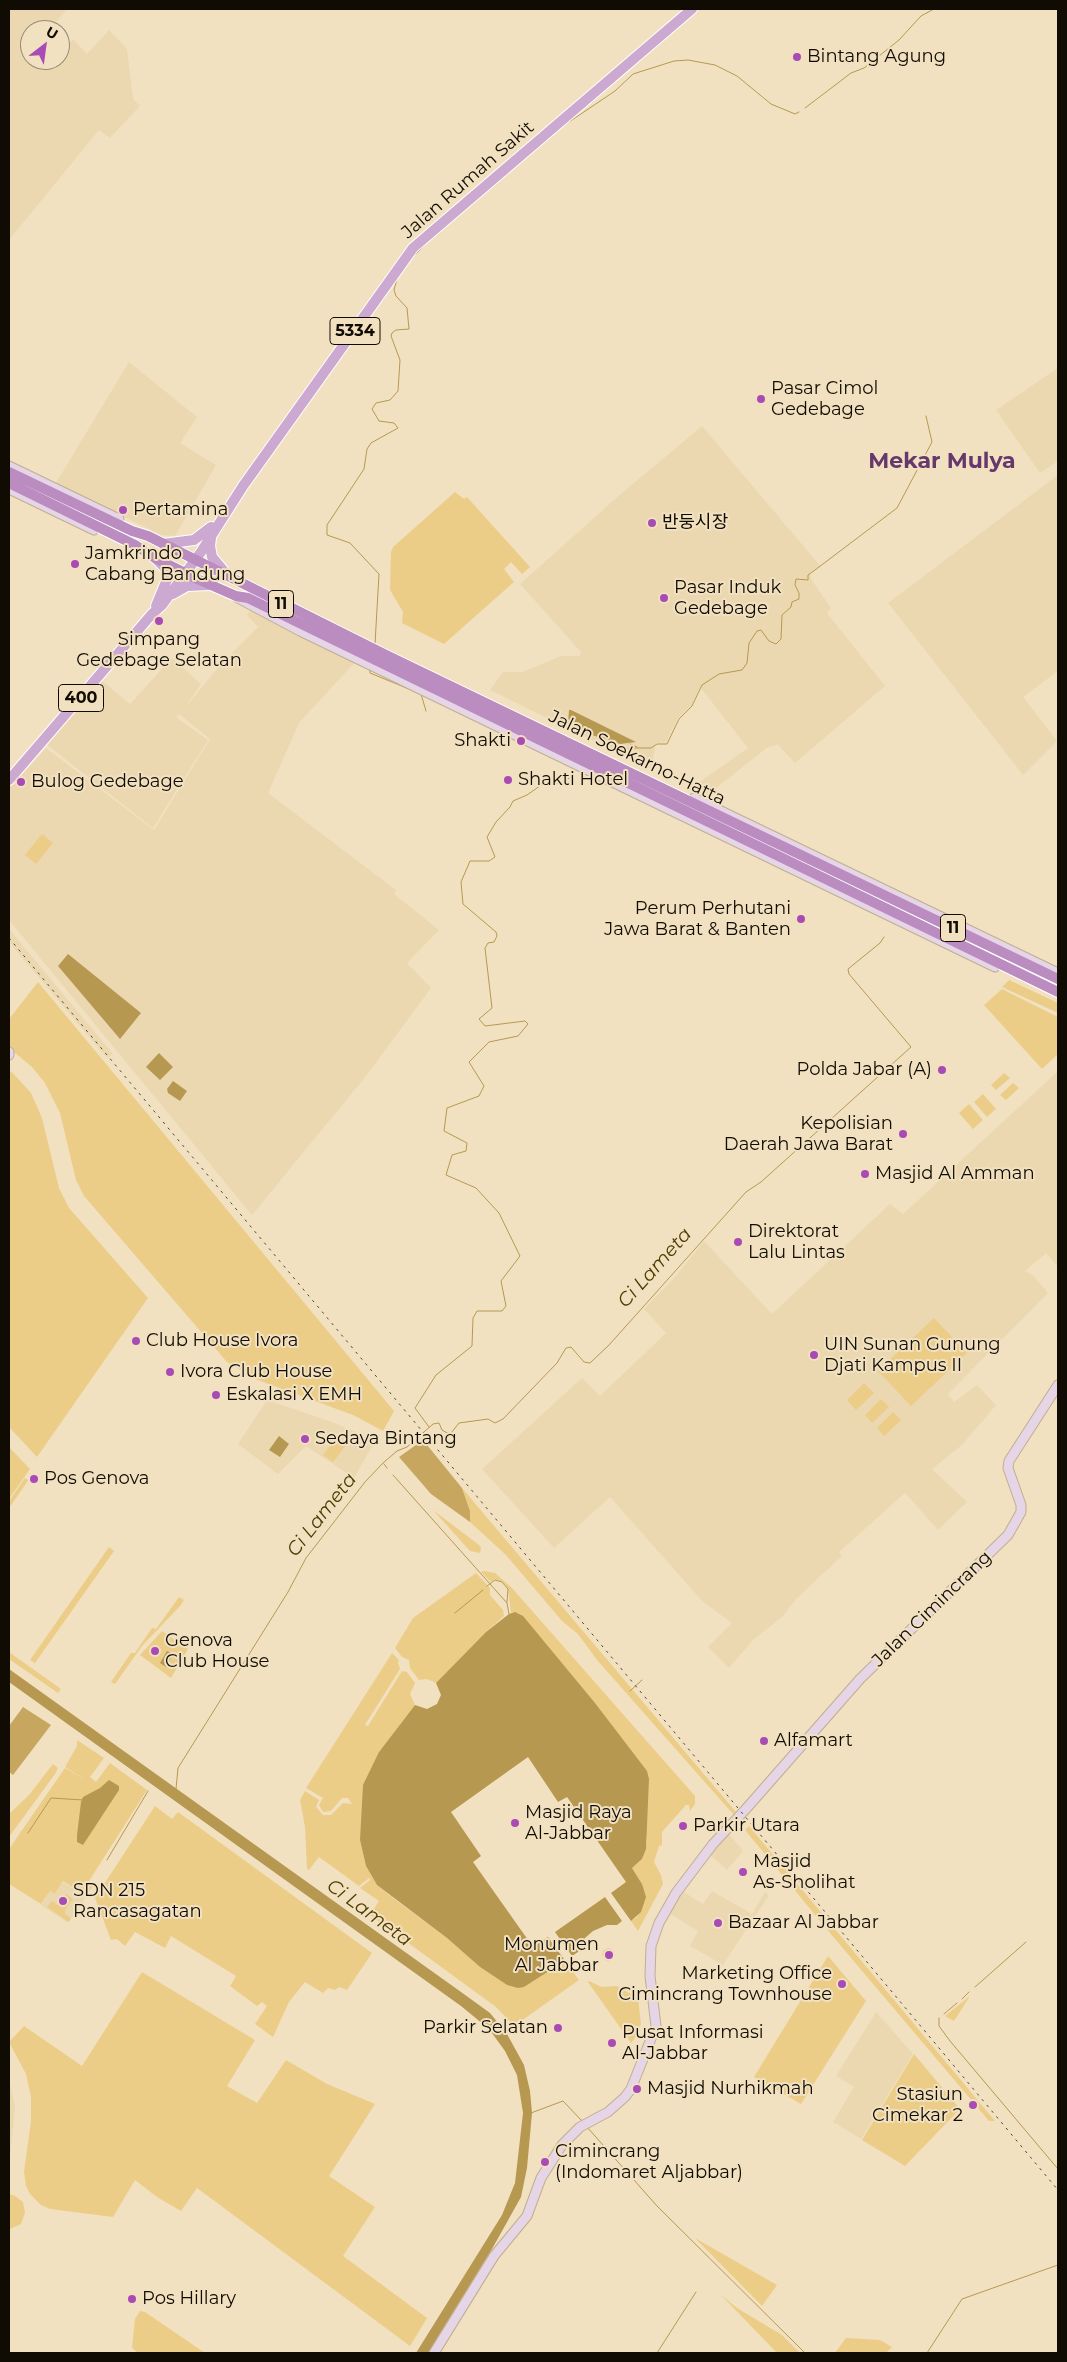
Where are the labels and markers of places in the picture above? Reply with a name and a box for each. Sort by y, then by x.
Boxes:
place label: Bintang Agung [807,46,946,68]
marker: Bintang Agung [791,51,803,63]
place label: Pasar Cimol Gedebage [771,378,878,420]
marker: Pasar Cimol Gedebage [755,393,767,405]
place label: Pertamina [133,499,228,521]
marker: Pertamina [117,504,129,516]
place label: 반둥시장 [662,512,728,534]
marker: 반둥시장 [646,517,658,529]
place label: Jamkrindo Cabang Bandung [85,543,245,586]
marker: Jamkrindo Cabang Bandung [69,558,81,570]
place label: Pasar Induk Gedebage [674,577,781,620]
marker: Pasar Induk Gedebage [658,592,670,604]
marker: Simpang Gedebage Selatan [153,615,165,627]
place label: Simpang Gedebage Selatan [76,629,242,672]
place label: Shakti [454,730,511,752]
marker: Shakti [515,735,527,747]
place label: Shakti Hotel [518,769,628,791]
place label: Bulog Gedebage [31,771,184,793]
marker: Shakti Hotel [502,774,514,786]
marker: Bulog Gedebage [15,776,27,788]
place label: Perum Perhutani Jawa Barat & Banten [604,898,791,941]
marker: Perum Perhutani Jawa Barat & Banten [795,913,807,925]
place label: Polda Jabar (A) [797,1059,932,1081]
marker: Polda Jabar (A) [936,1064,948,1076]
place label: Kepolisian Daerah Jawa Barat [724,1113,893,1156]
marker: Kepolisian Daerah Jawa Barat [897,1128,909,1140]
place label: Masjid Al Amman [875,1163,1035,1185]
marker: Masjid Al Amman [859,1168,871,1180]
place label: Direktorat Lalu Lintas [748,1221,845,1264]
marker: Direktorat Lalu Lintas [732,1236,744,1248]
place label: Club House Ivora [146,1330,298,1352]
place label: UIN Sunan Gunung Djati Kampus II [824,1334,1001,1376]
marker: Club House Ivora [130,1335,142,1347]
marker: UIN Sunan Gunung Djati Kampus II [808,1349,820,1361]
place label: Ivora Club House [180,1361,332,1383]
marker: Ivora Club House [164,1366,176,1378]
place label: Eskalasi X EMH [226,1384,362,1406]
marker: Eskalasi X EMH [210,1389,222,1401]
place label: Sedaya Bintang [315,1428,457,1450]
marker: Sedaya Bintang [299,1433,311,1445]
place label: Pos Genova [44,1468,149,1490]
marker: Pos Genova [28,1473,40,1485]
place label: Genova Club House [165,1630,269,1672]
marker: Genova Club House [149,1645,161,1657]
place label: Alfamart [774,1730,853,1752]
marker: Alfamart [758,1735,770,1747]
place label: Masjid Raya Al-Jabbar [525,1802,632,1845]
place label: Parkir Utara [693,1815,800,1837]
marker: Masjid Raya Al-Jabbar [509,1817,521,1829]
marker: Parkir Utara [677,1820,689,1832]
place label: Masjid As-Sholihat [753,1851,855,1894]
marker: Masjid As-Sholihat [737,1866,749,1878]
place label: SDN 215 Rancasagatan [73,1880,202,1922]
marker: SDN 215 Rancasagatan [57,1895,69,1907]
place label: Bazaar Al Jabbar [728,1912,879,1934]
marker: Bazaar Al Jabbar [712,1917,724,1929]
place label: Monumen Al Jabbar [504,1934,599,1976]
marker: Monumen Al Jabbar [603,1949,615,1961]
place label: Marketing Office Cimincrang Townhouse [618,1963,832,2006]
marker: Marketing Office Cimincrang Townhouse [836,1978,848,1990]
place label: Parkir Selatan [423,2017,548,2039]
marker: Parkir Selatan [552,2022,564,2034]
place label: Pusat Informasi Al-Jabbar [622,2022,764,2064]
marker: Pusat Informasi Al-Jabbar [606,2037,618,2049]
place label: Masjid Nurhikmah [647,2078,814,2100]
marker: Masjid Nurhikmah [631,2083,643,2095]
place label: Stasiun Cimekar 2 [872,2084,963,2126]
marker: Stasiun Cimekar 2 [967,2099,979,2111]
place label: Cimincrang (Indomaret Aljabbar) [555,2141,743,2184]
marker: Cimincrang (Indomaret Aljabbar) [539,2156,551,2168]
place label: Pos Hillary [142,2288,236,2310]
marker: Pos Hillary [126,2293,138,2305]

